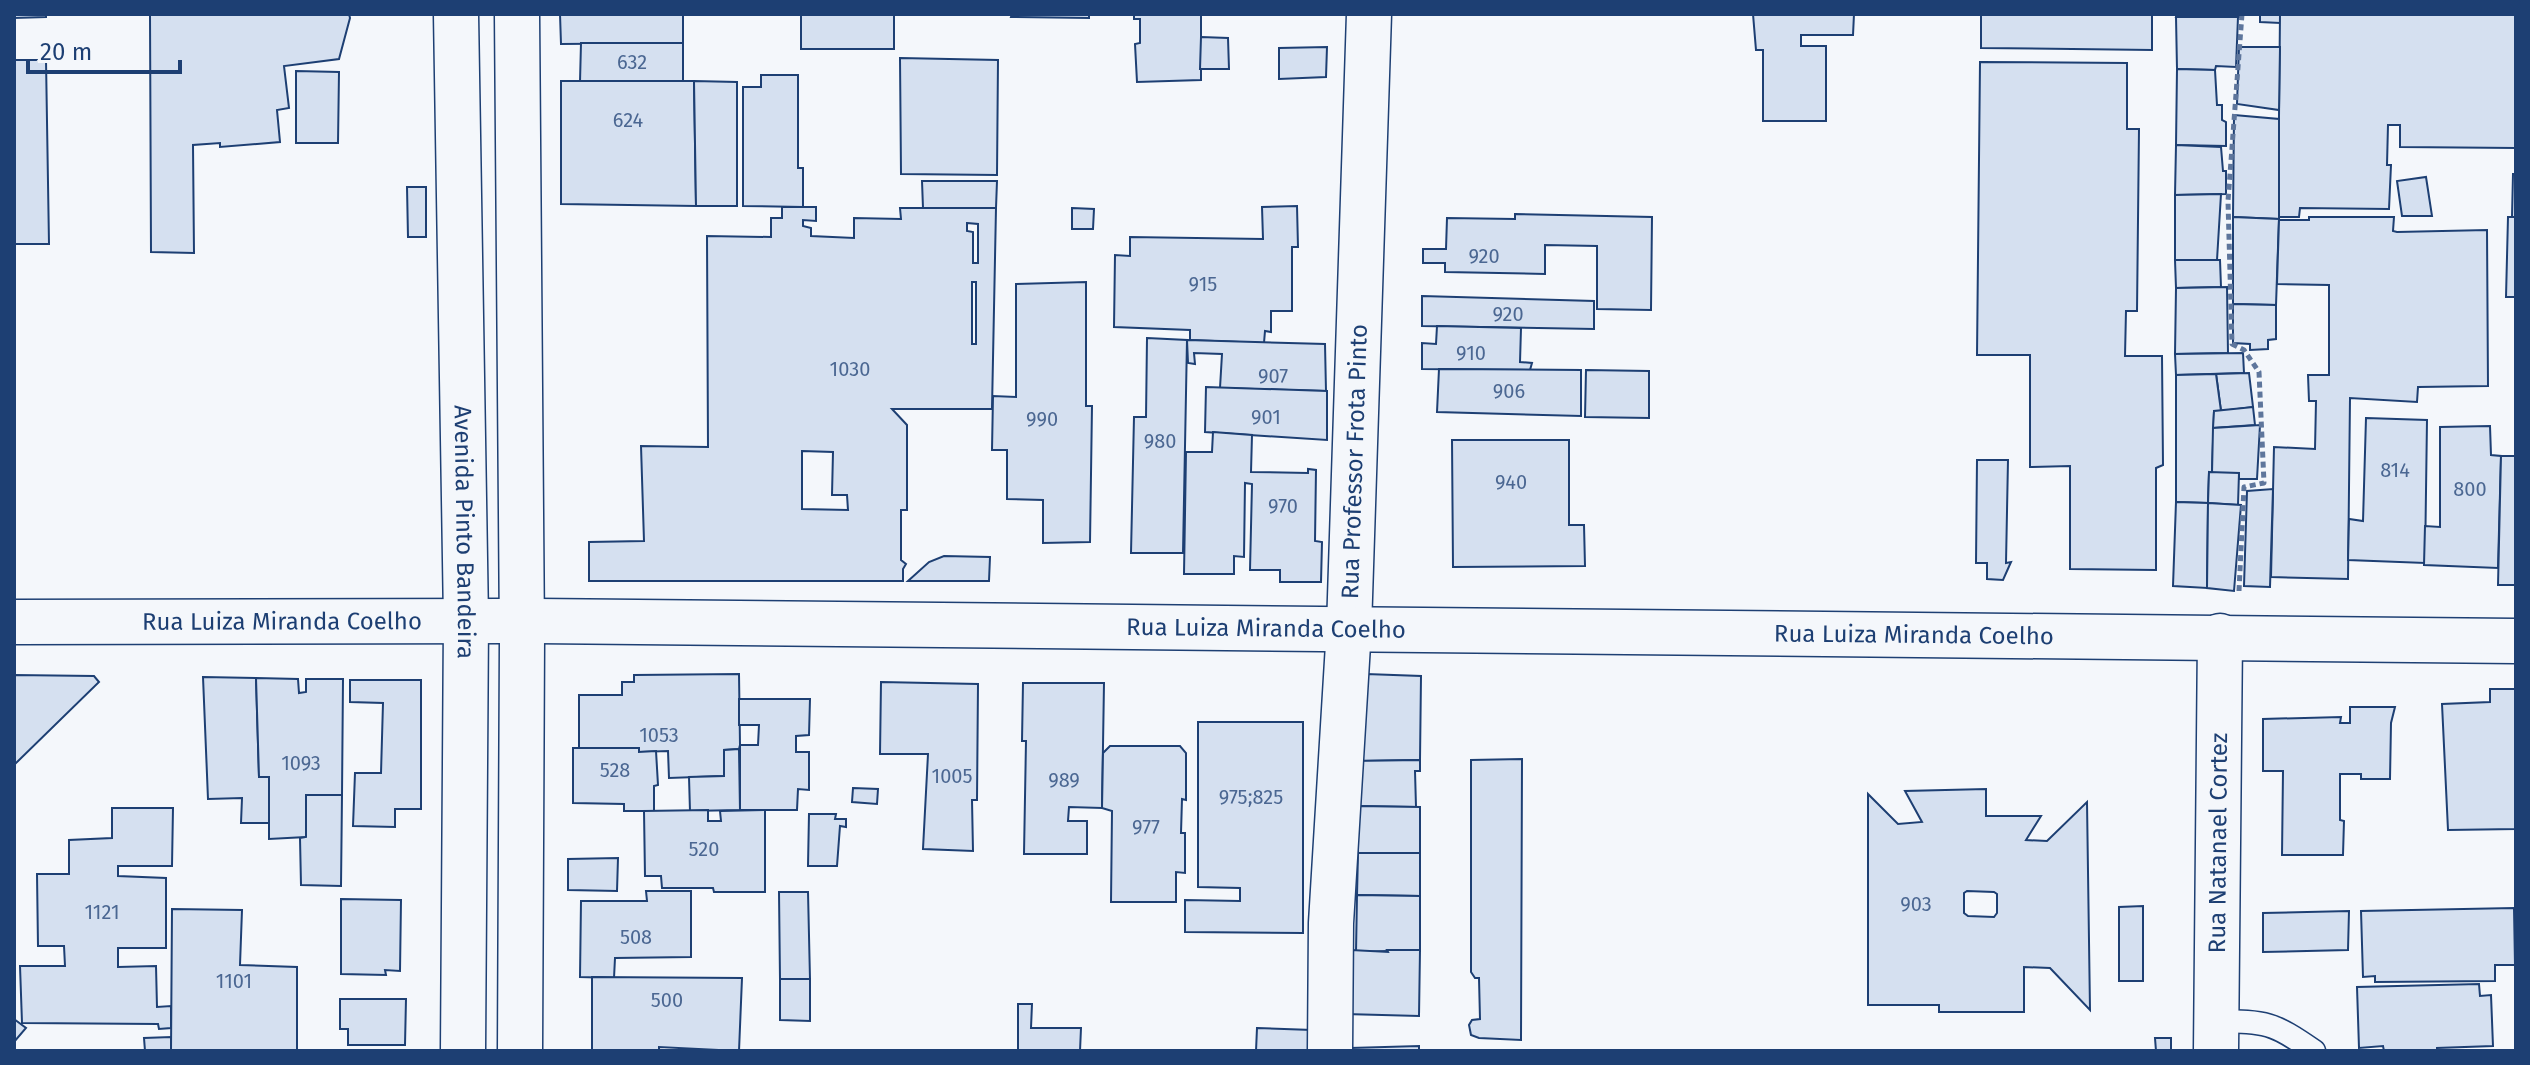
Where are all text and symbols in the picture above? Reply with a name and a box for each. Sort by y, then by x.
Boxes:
scale bar [28,24,180,74]
text: 20 m [40,38,92,66]
house number: 632 [617,50,647,74]
house number: 624 [613,108,644,132]
house number: 920 [1468,244,1500,268]
house number: 915 [1189,272,1217,296]
house number: 920 [1492,302,1524,326]
street label: Rua Professor Frota Pinto [1336,324,1373,600]
house number: 910 [1456,341,1486,365]
house number: 1030 [830,357,870,381]
house number: 907 [1258,364,1288,388]
house number: 906 [1493,379,1525,403]
street label: Avenida Pinto Bandeira [448,405,480,659]
house number: 901 [1251,405,1281,429]
house number: 990 [1026,407,1058,431]
house number: 980 [1144,429,1176,453]
house number: 814 [2380,458,2410,482]
house number: 940 [1495,470,1527,494]
house number: 800 [2453,477,2487,501]
house number: 970 [1268,494,1298,518]
street label: Rua Luiza Miranda Coelho [142,607,422,636]
street label: Rua Luiza Miranda Coelho [1126,613,1406,644]
street label: Rua Luiza Miranda Coelho [1774,620,2054,650]
house number: 1053 [639,723,679,747]
street label: Rua Natanael Cortez [2203,733,2233,953]
house number: 1093 [281,751,321,775]
house number: 528 [600,758,630,782]
house number: 1005 [932,764,973,788]
house number: 989 [1048,768,1080,792]
house number: 975;825 [1219,785,1283,809]
house number: 977 [1132,815,1160,839]
house number: 520 [689,837,719,861]
house number: 903 [1900,892,1932,916]
house number: 1121 [84,900,120,924]
house number: 508 [620,925,652,949]
house number: 1101 [216,969,252,993]
house number: 500 [651,988,683,1012]

